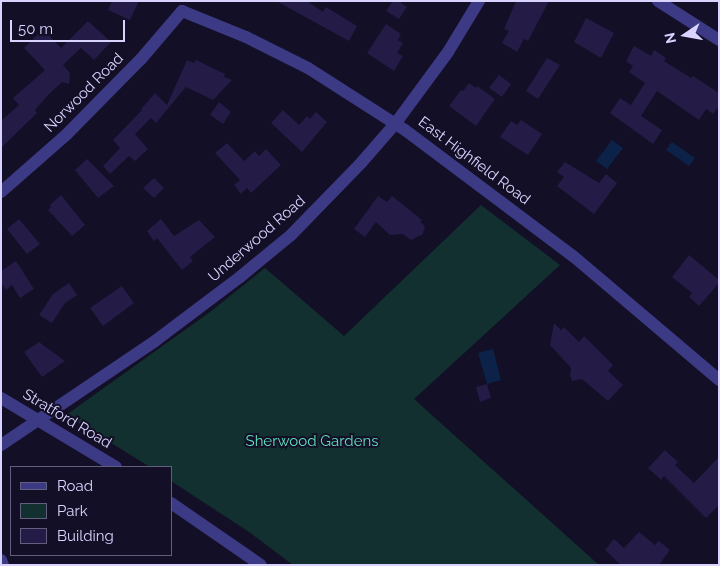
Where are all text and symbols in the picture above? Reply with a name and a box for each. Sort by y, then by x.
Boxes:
scale bar [12,10,128,42]
north arrow [660,10,710,60]
text: 50 m [18,20,53,38]
text: N [661,31,679,45]
street label: Norwood Road [41,50,127,136]
street label: East Highfield Road [415,113,533,209]
street label: Underwood Road [205,192,309,286]
street label: Stratford Road [19,385,115,453]
park label: Sherwood Gardens [246,433,378,451]
legend [10,466,172,556]
text: Road [57,477,93,495]
text: Park [57,502,88,520]
text: Building [57,527,114,545]

